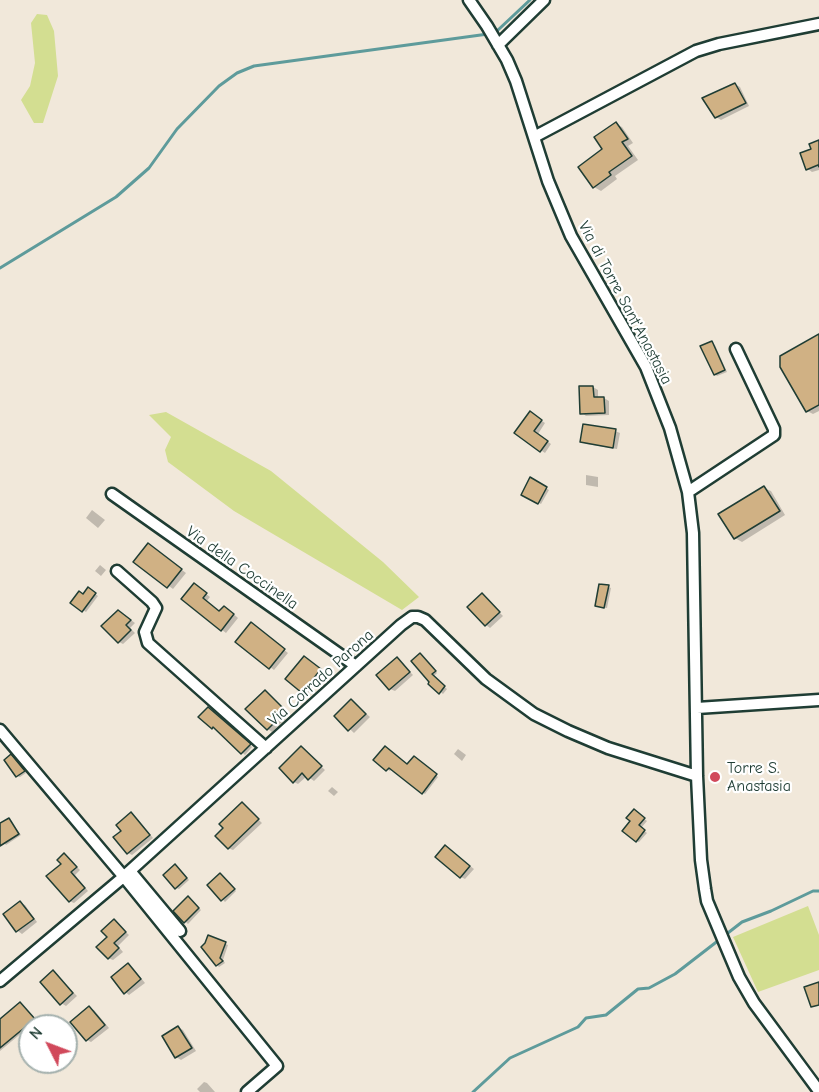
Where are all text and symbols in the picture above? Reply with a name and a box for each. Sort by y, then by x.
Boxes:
street label: Via di Torre Sant'Anastasia [574,218,676,388]
street label: Via della Coccinella [182,522,302,614]
street label: Via Corrado Parona [264,626,378,730]
place label: Torre S. Anastasia [727,758,791,796]
marker: Torre S. Anastasia [708,770,722,784]
north arrow [18,1014,78,1074]
text: N [26,1023,46,1043]

